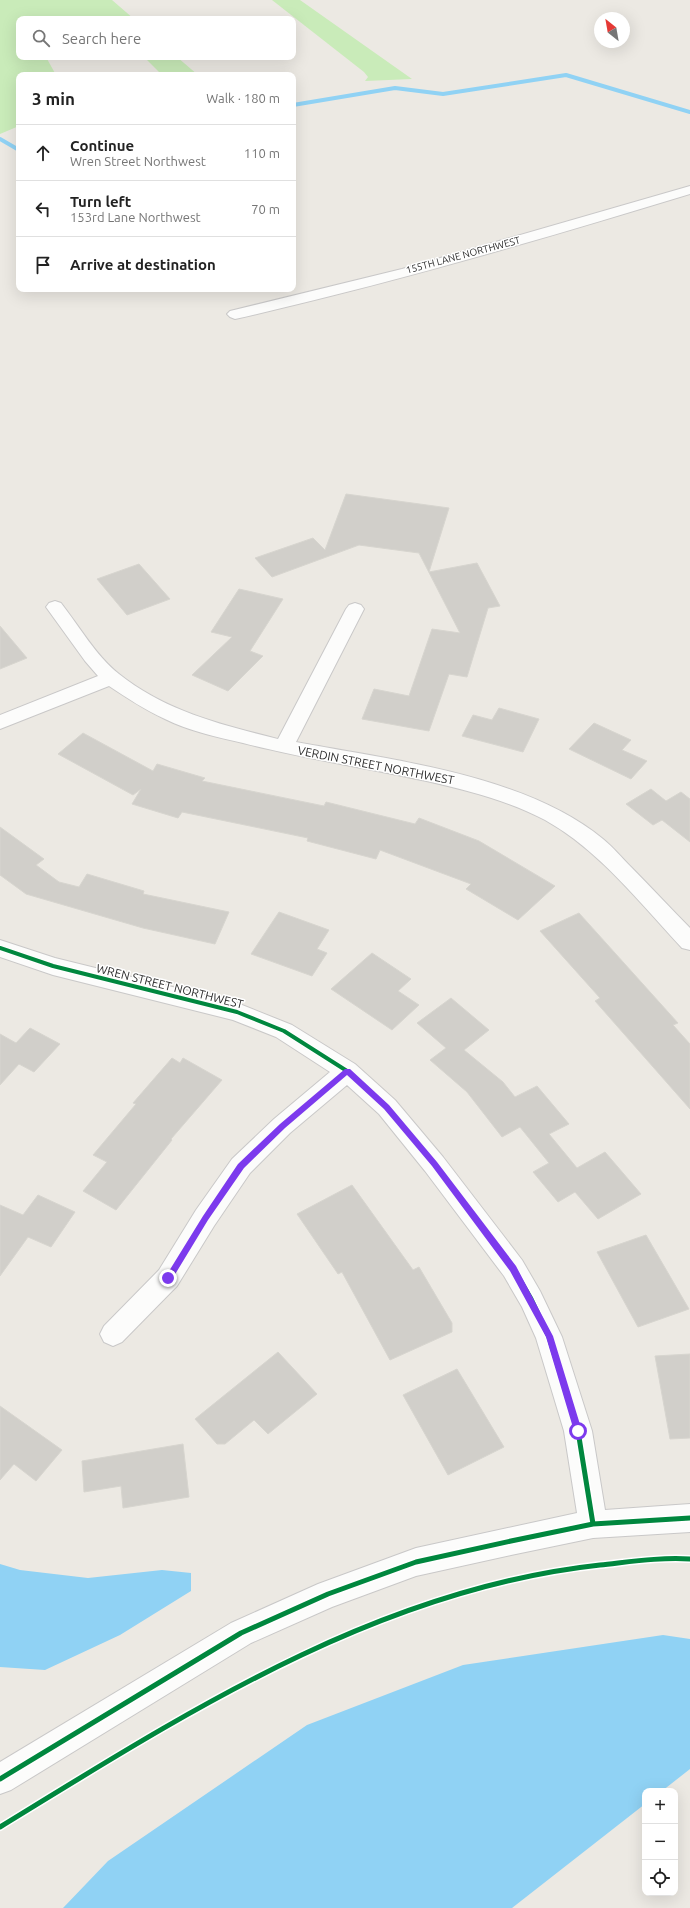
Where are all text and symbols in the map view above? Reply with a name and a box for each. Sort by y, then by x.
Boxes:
north arrow [594,12,630,48]
search box [16,16,296,60]
icon: search [30,27,52,49]
text: Search here [62,30,141,47]
text: 3 min [32,89,75,108]
text: Walk · 180 m [206,91,280,105]
text: Continue [70,137,134,154]
icon: ahead [32,142,54,164]
text: 110 m [244,146,280,160]
text: Wren Street Northwest [70,154,206,168]
text: Turn left [70,193,131,210]
icon: left [32,198,54,220]
text: 70 m [251,202,280,216]
text: 153rd Lane Northwest [70,210,201,224]
street label: 155TH LANE NORTHWEST [405,234,522,276]
icon: arrive [32,254,54,276]
text: Arrive at destination [70,256,216,273]
street label: VERDIN STREET NORTHWEST [297,743,456,787]
street label: WREN STREET NORTHWEST [95,961,245,1011]
route end [159,1269,177,1287]
route start [569,1422,587,1440]
map controls [642,1788,678,1896]
button: + [642,1788,678,1824]
button: − [642,1824,678,1860]
button: locate [642,1860,678,1896]

